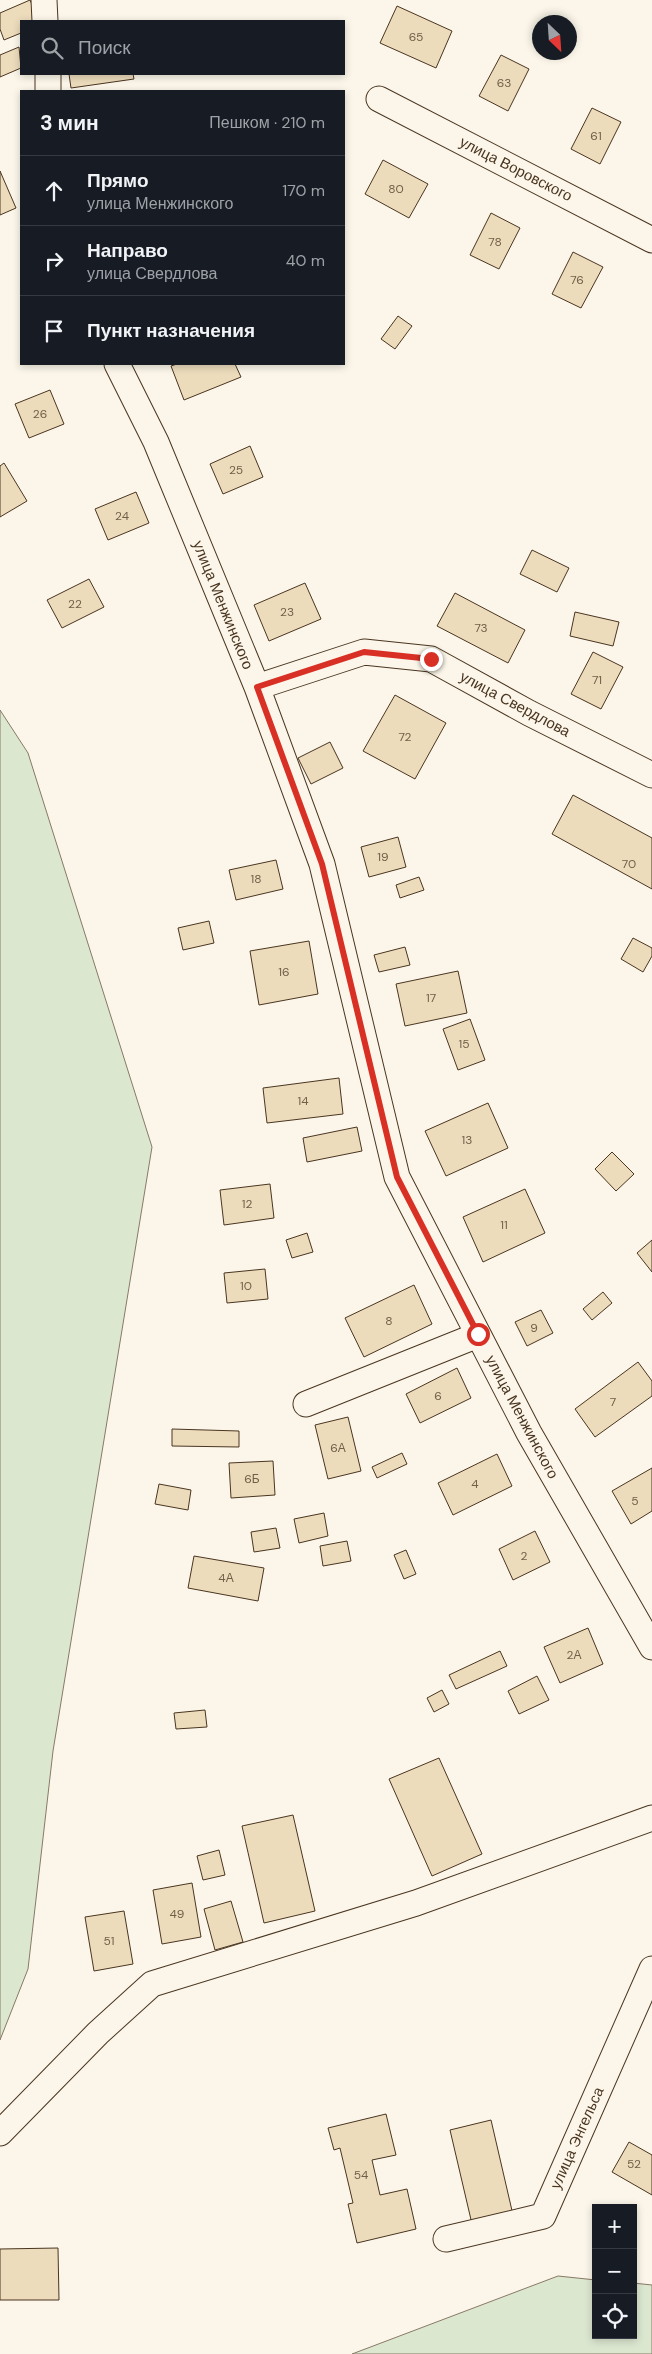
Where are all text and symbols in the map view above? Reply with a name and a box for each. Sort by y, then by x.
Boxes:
north arrow [532,15,577,60]
search box [20,20,345,75]
house number: 65 [409,29,423,45]
icon: search [38,34,66,62]
text: Поиск [78,35,131,60]
house number: 63 [497,75,511,91]
text: 3 мин [40,109,99,137]
text: Пешком · 210 m [209,112,325,133]
house number: 61 [590,128,602,144]
street label: улица Воровского [456,132,576,206]
text: Прямо [87,168,149,193]
icon: ahead [40,177,68,205]
text: 170 m [282,180,325,201]
house number: 80 [388,181,404,197]
text: улица Менжинского [87,193,233,214]
house number: 78 [488,234,502,250]
text: Направо [87,238,168,263]
icon: right [40,247,68,275]
text: 40 m [286,250,325,271]
text: улица Свердлова [87,263,218,284]
house number: 76 [570,272,584,288]
icon: arrive [40,317,68,345]
text: Пункт назначения [87,318,255,343]
house number: 26 [33,406,47,422]
house number: 25 [229,462,243,478]
house number: 24 [115,508,129,524]
street label: улица Менжинского [188,538,258,672]
house number: 22 [68,596,82,612]
house number: 23 [280,604,294,620]
house number: 73 [474,620,488,636]
route end [420,648,443,671]
street label: улица Свердлова [456,666,574,742]
house number: 71 [592,672,602,688]
house number: 72 [398,729,412,745]
house number: 19 [377,849,389,865]
house number: 70 [622,856,636,872]
house number: 18 [250,871,262,887]
house number: 16 [278,964,290,980]
house number: 17 [426,990,436,1006]
house number: 15 [458,1036,470,1052]
house number: 14 [297,1093,309,1109]
house number: 13 [462,1132,472,1148]
house number: 12 [242,1196,252,1212]
house number: 11 [500,1217,508,1233]
house number: 10 [240,1278,252,1294]
house number: 8 [385,1313,393,1329]
house number: 9 [530,1320,538,1336]
route start [467,1323,490,1346]
street label: улица Менжинского [481,1352,563,1482]
house number: 6 [434,1388,442,1404]
house number: 7 [610,1394,616,1410]
house number: 6А [330,1440,346,1456]
house number: 6Б [244,1471,260,1487]
house number: 4 [471,1476,479,1492]
house number: 5 [631,1493,639,1509]
house number: 2 [521,1548,528,1564]
house number: 4А [218,1570,234,1586]
house number: 2А [567,1647,581,1663]
house number: 49 [170,1906,184,1922]
house number: 51 [103,1933,115,1949]
street label: улица Энгельса [546,2083,609,2192]
house number: 52 [627,2156,641,2172]
house number: 54 [354,2167,368,2183]
map controls [592,2204,637,2339]
button: + [592,2204,637,2249]
button: − [592,2249,637,2294]
button: locate [592,2294,637,2339]

